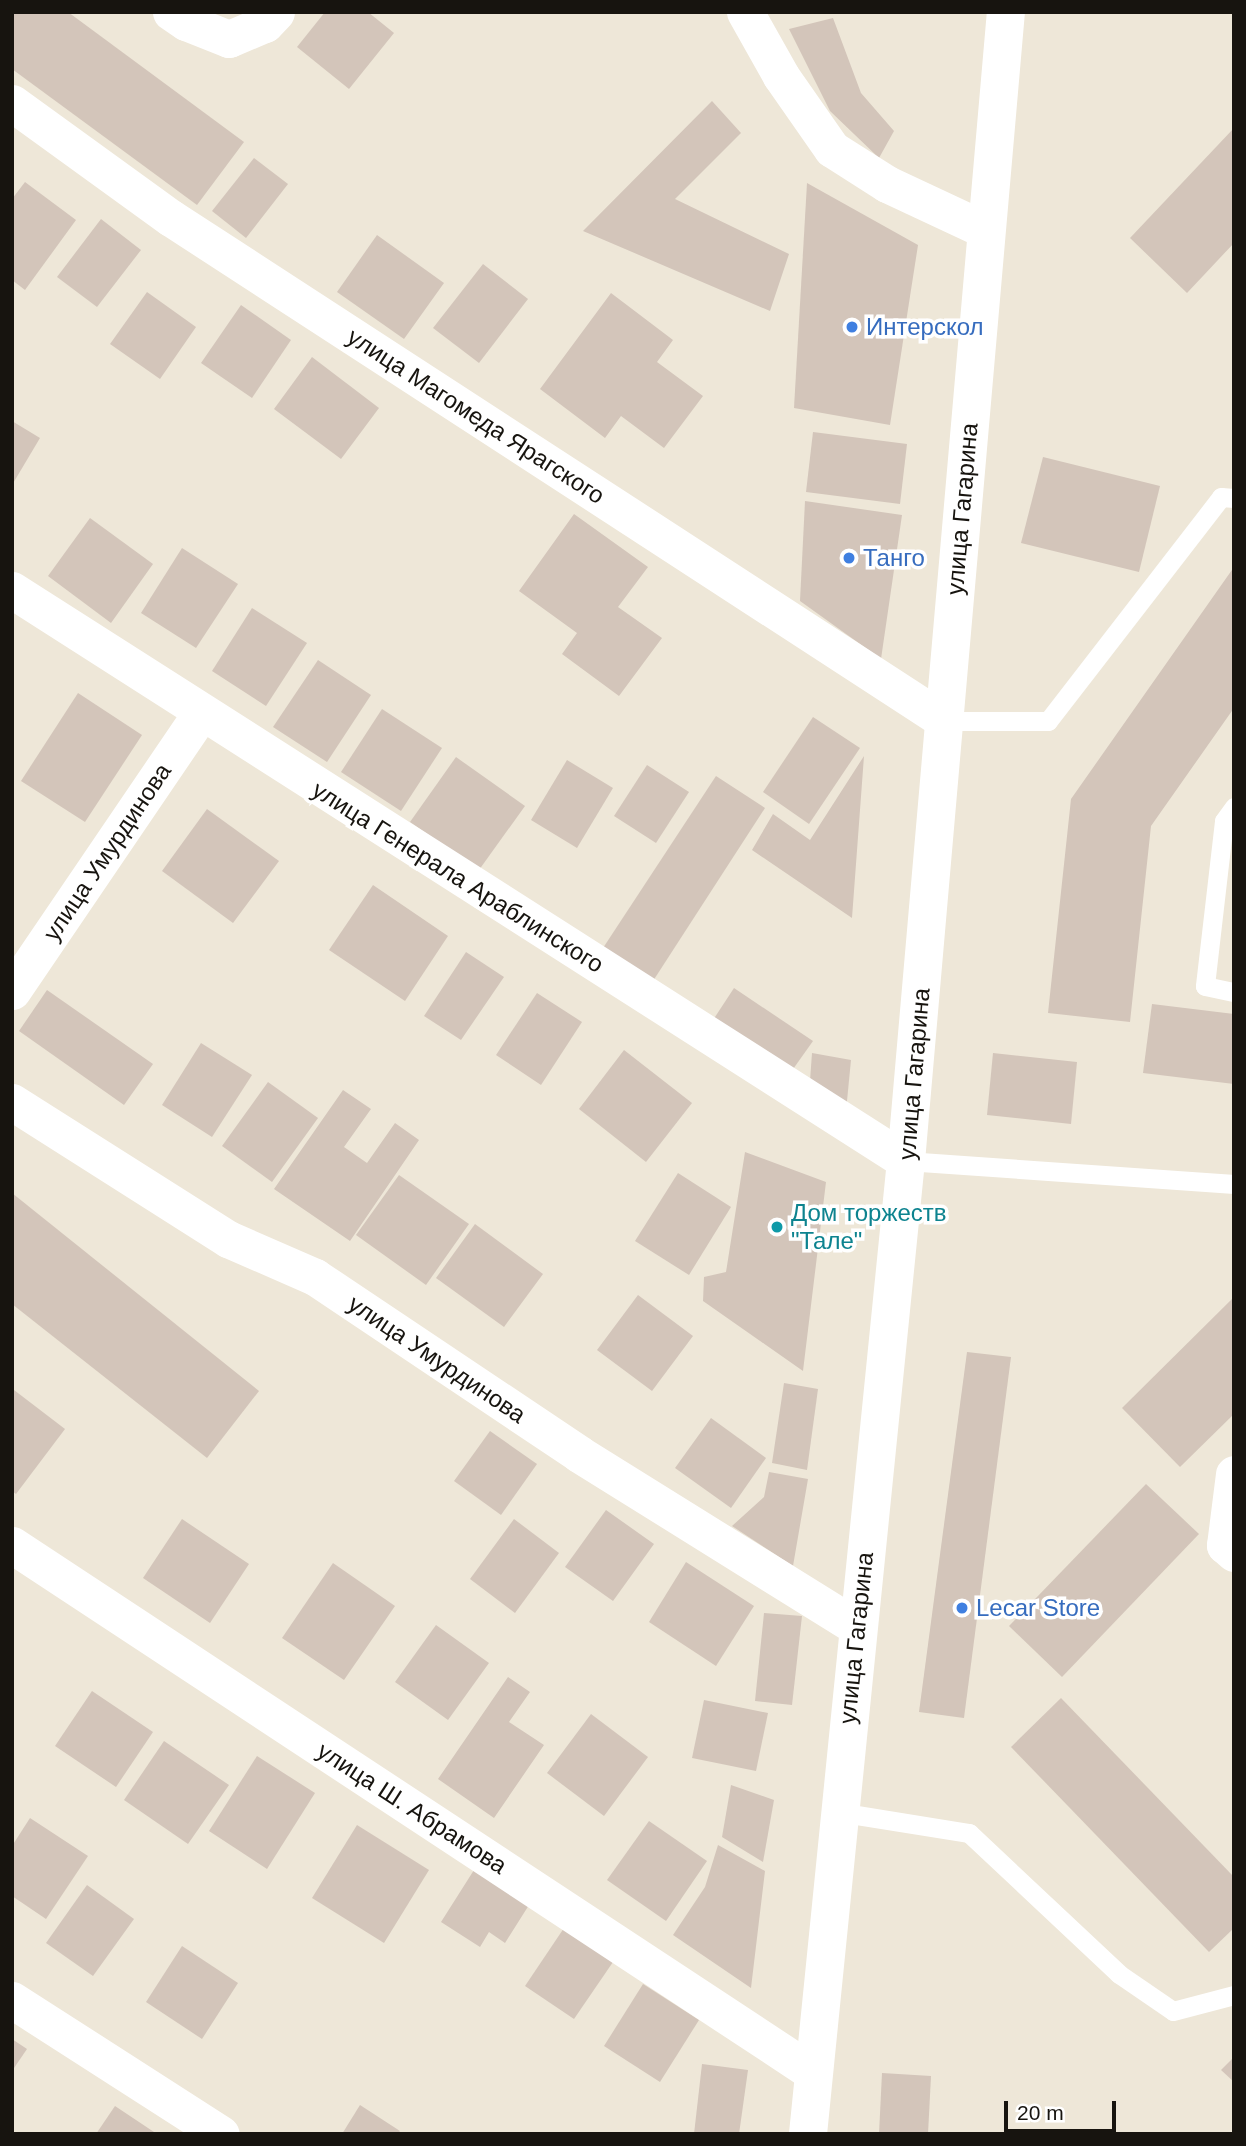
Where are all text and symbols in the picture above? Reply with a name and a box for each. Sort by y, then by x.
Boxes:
place label: Интерскол [866,313,984,341]
marker: Интерскол [844,319,860,335]
street label: улица Магомеда Ярагского [342,322,610,510]
street label: улица Гагарина [940,422,984,596]
place label: Танго [863,544,925,572]
marker: Танго [841,550,857,566]
street label: улица Умурдинова [37,758,177,946]
street label: улица Генерала Араблинского [307,775,609,979]
street label: улица Гагарина [892,987,936,1161]
place label: Дом торжеств "Тале" [791,1199,947,1255]
marker: Дом торжеств "Тале" [769,1219,785,1235]
street label: улица Умурдинова [343,1289,531,1429]
street label: улица Гагарина [833,1551,879,1725]
place label: Lecar Store [976,1594,1100,1622]
marker: Lecar Store [954,1600,970,1616]
street label: улица Ш. Абрамова [312,1736,512,1880]
scale bar [1008,2086,1120,2130]
text: 20 m [1017,2101,1064,2124]

